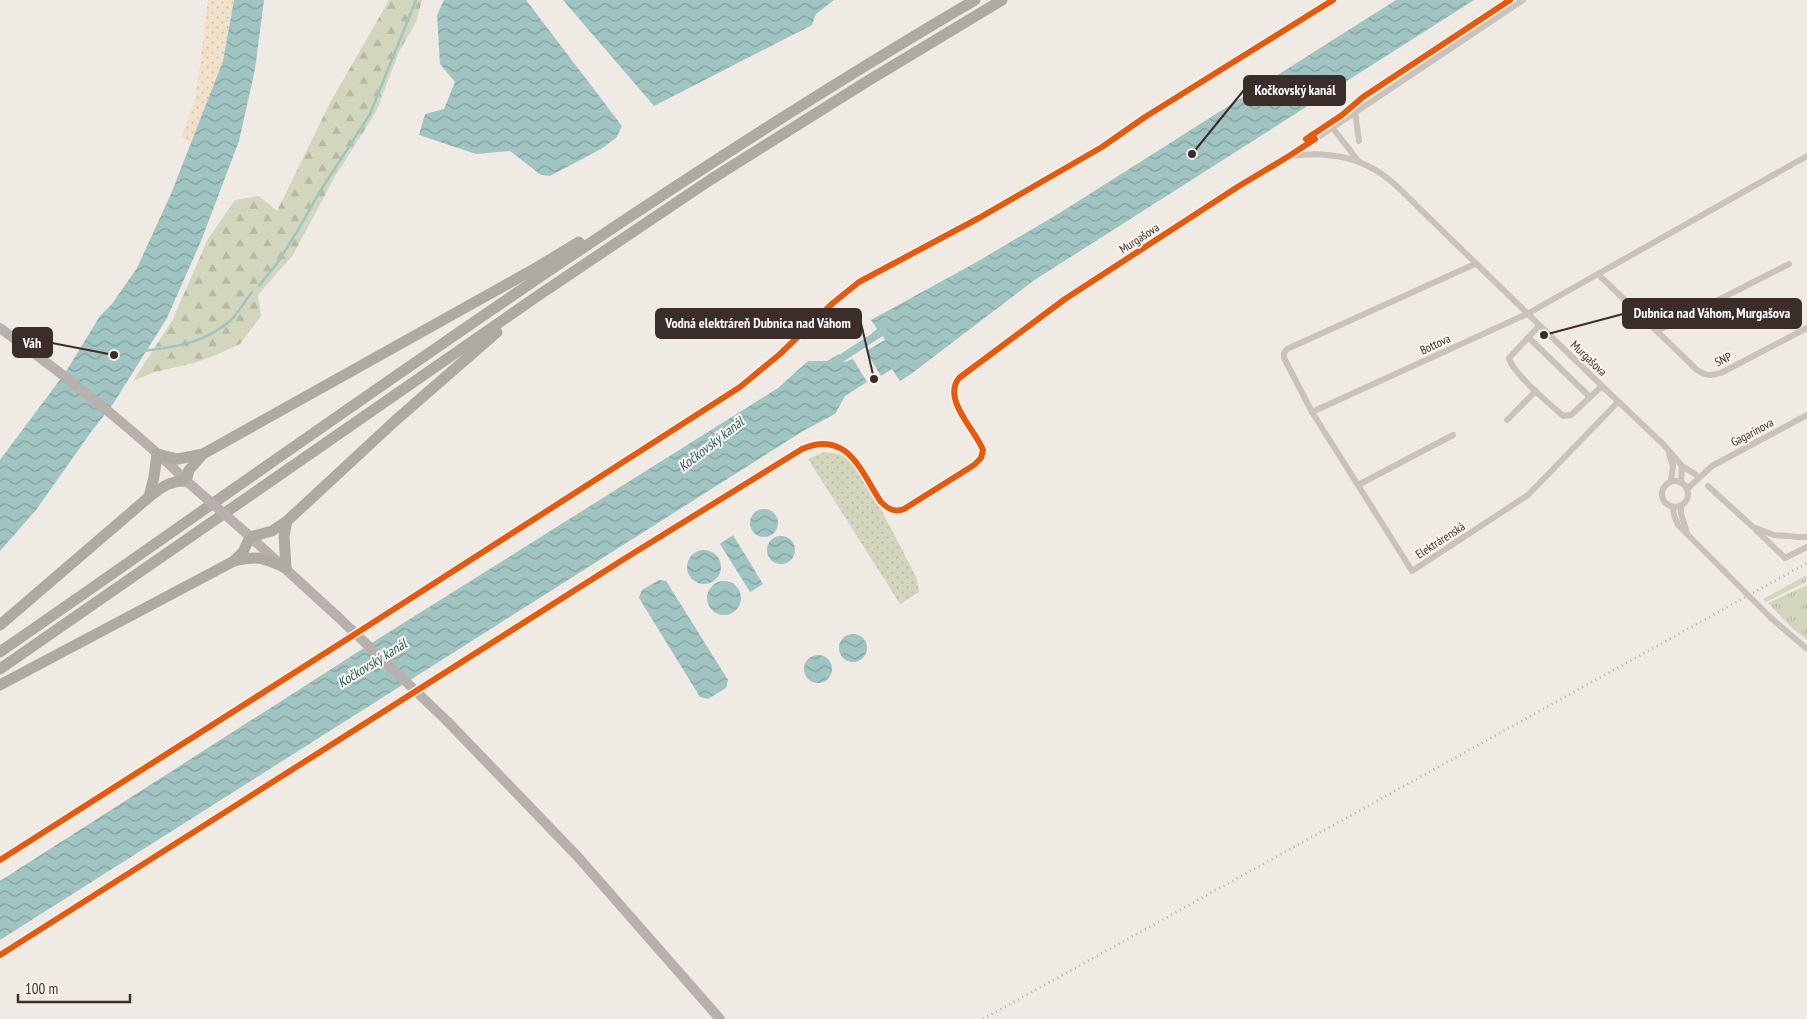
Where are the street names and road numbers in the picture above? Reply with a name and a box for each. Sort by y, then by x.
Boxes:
street label: Murgašova [1116,219,1162,256]
street label: Bottova [1417,330,1453,358]
street label: Murgašova [1568,337,1610,379]
street label: SNP [1712,348,1734,369]
street label: Gagarinova [1728,414,1776,450]
street label: Elektrárenská [1412,518,1468,562]

